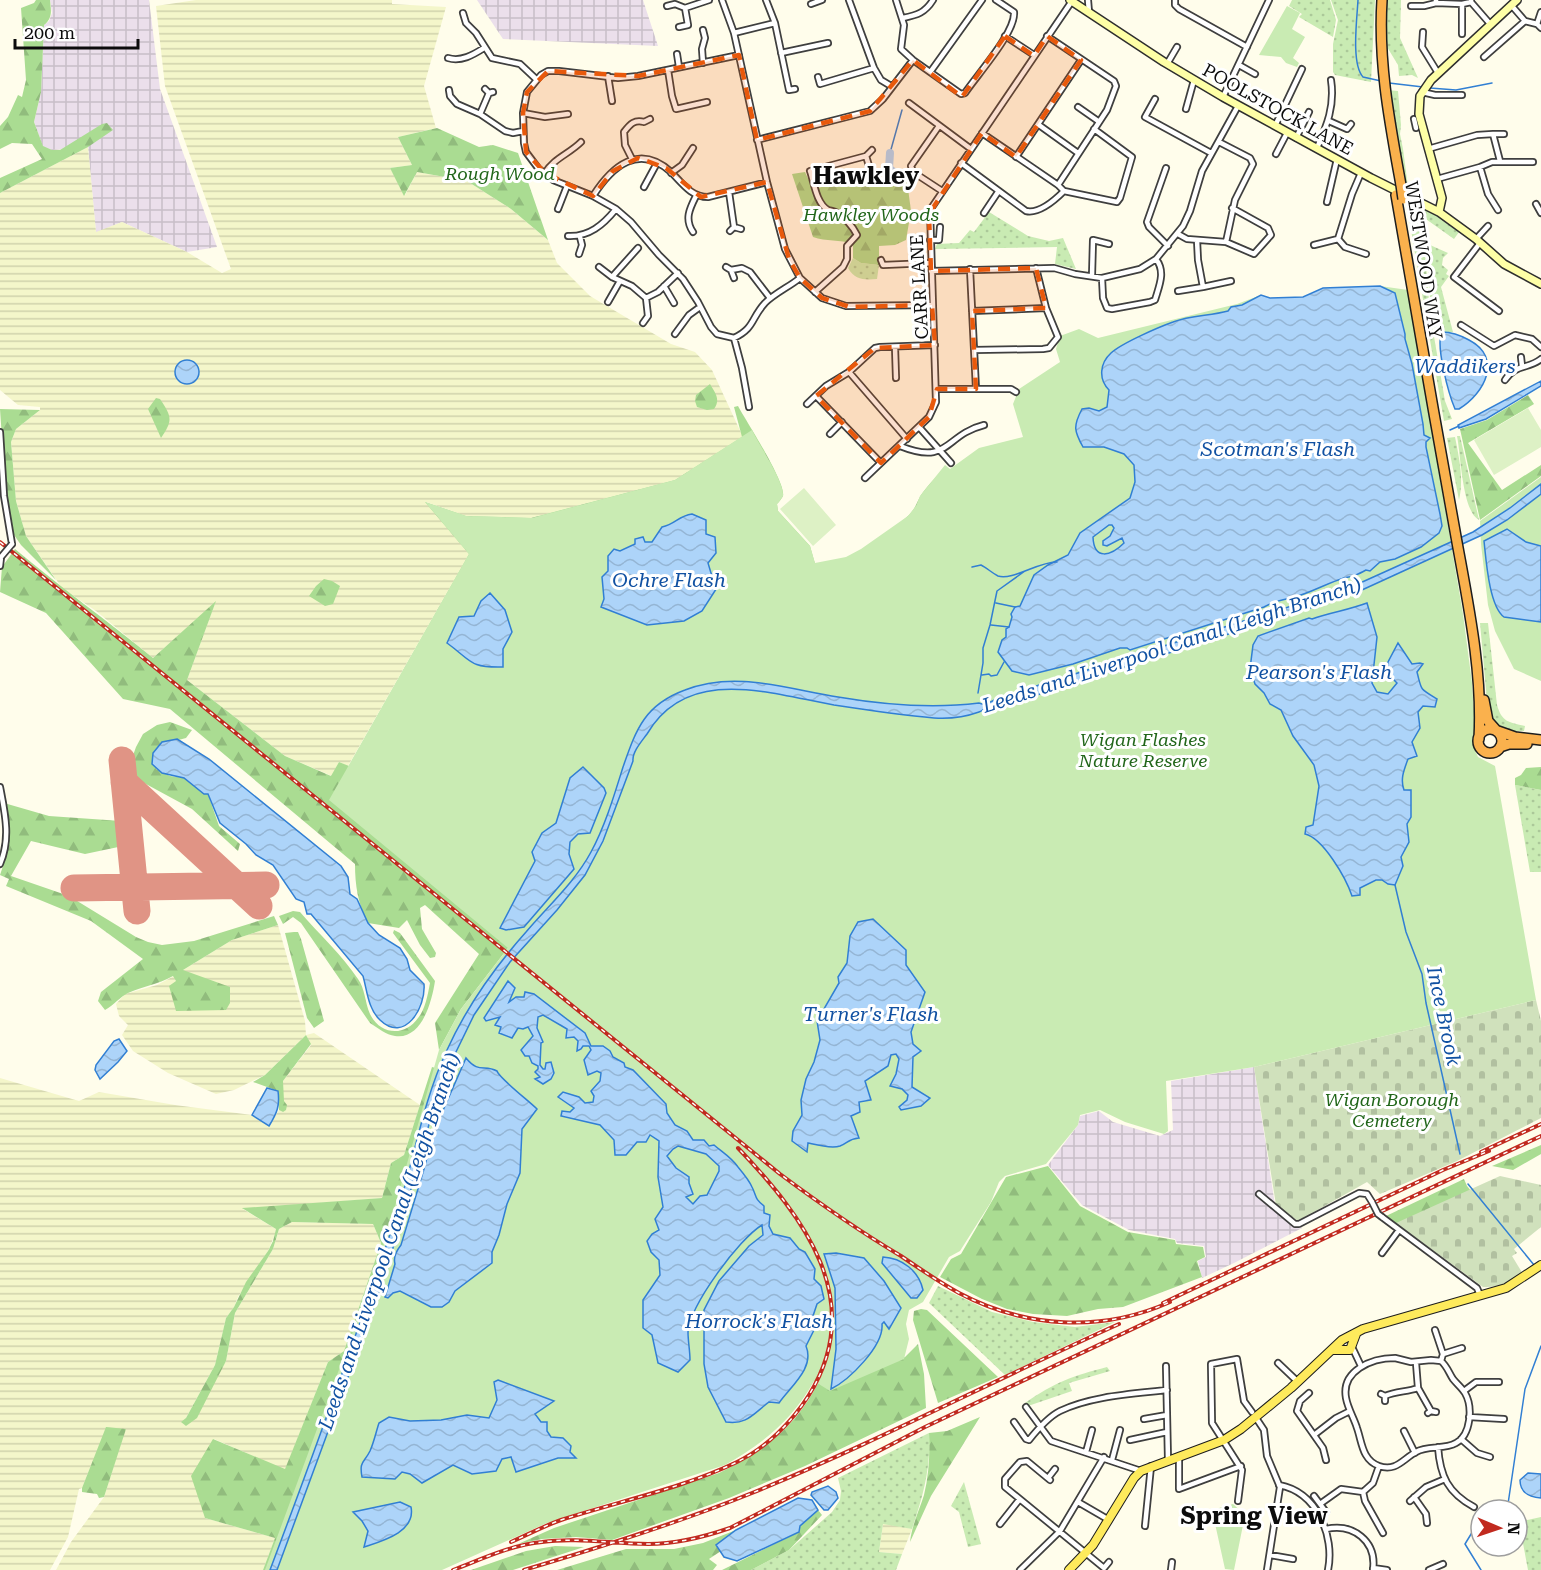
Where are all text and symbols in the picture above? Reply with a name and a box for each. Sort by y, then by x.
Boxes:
scale bar [15,12,138,50]
text: 200 m [24,22,75,43]
street label: POOLSTOCK LANE [1199,59,1357,159]
district label: Hawkley [813,162,920,190]
park label: Rough Wood [444,163,555,184]
street label: WESTWOOD WAY [1401,180,1447,341]
park label: Hawkley Woods [802,204,939,225]
street label: CARR LANE [906,234,932,340]
water label: Waddikers [1414,354,1516,378]
water label: Scotman's Flash [1200,437,1355,461]
water label: Ochre Flash [612,568,726,592]
water label: Leeds and Liverpool Canal (Leigh Branch) [978,572,1365,718]
water label: Pearson's Flash [1245,660,1392,684]
park label: Wigan Flashes Nature Reserve [1078,729,1207,771]
water label: Ince Brook [1422,963,1466,1068]
water label: Turner's Flash [803,1002,939,1026]
water label: Leeds and Liverpool Canal (Leigh Branch) [313,1049,465,1434]
park label: Wigan Borough Cemetery [1325,1089,1459,1131]
water label: Horrock's Flash [684,1309,833,1333]
north arrow [1469,1498,1529,1558]
district label: Spring View [1180,1502,1328,1530]
text: N [1504,1522,1523,1535]

